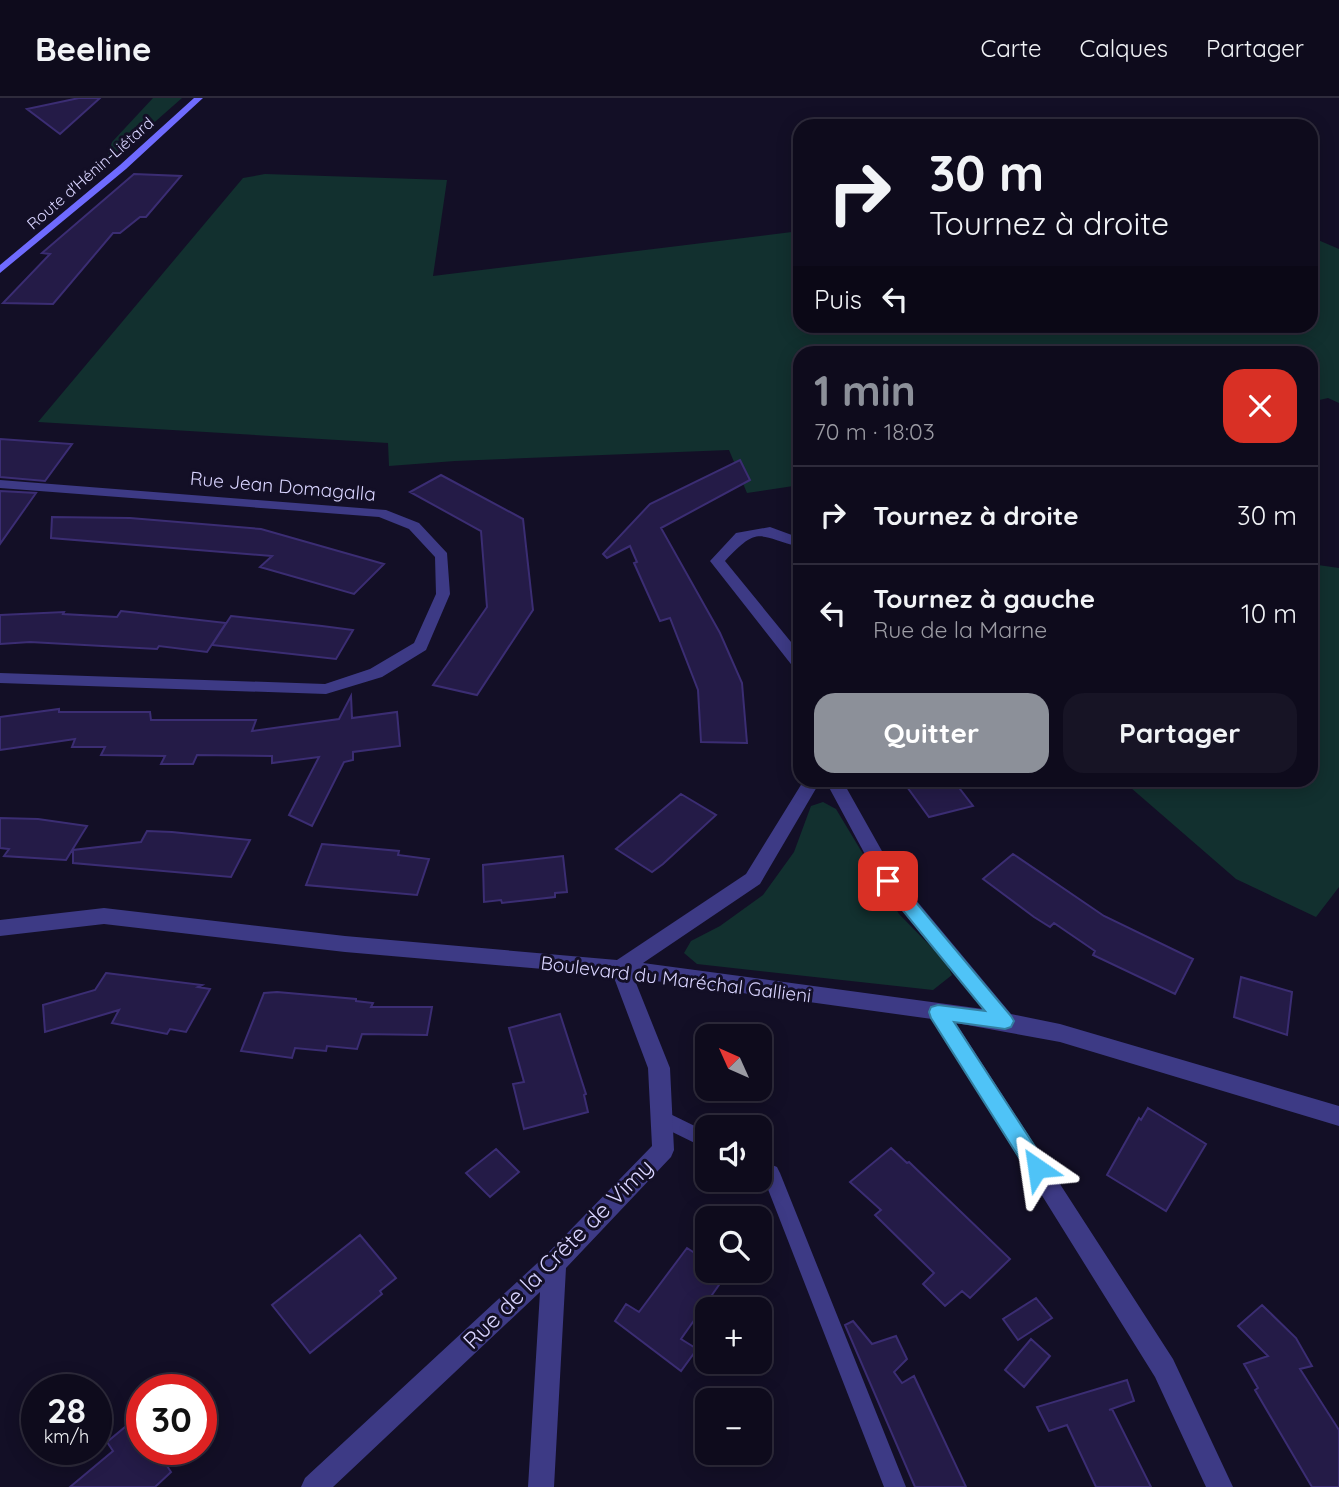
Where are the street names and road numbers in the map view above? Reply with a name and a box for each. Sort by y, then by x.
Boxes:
street label: Route d'Hénin-Liétard [23,113,157,233]
street label: Rue Jean Domagalla [189,466,377,506]
street label: Boulevard du Maréchal Gallieni [539,950,813,1008]
street label: Rue de la Crête de Vimy [457,1153,659,1355]

